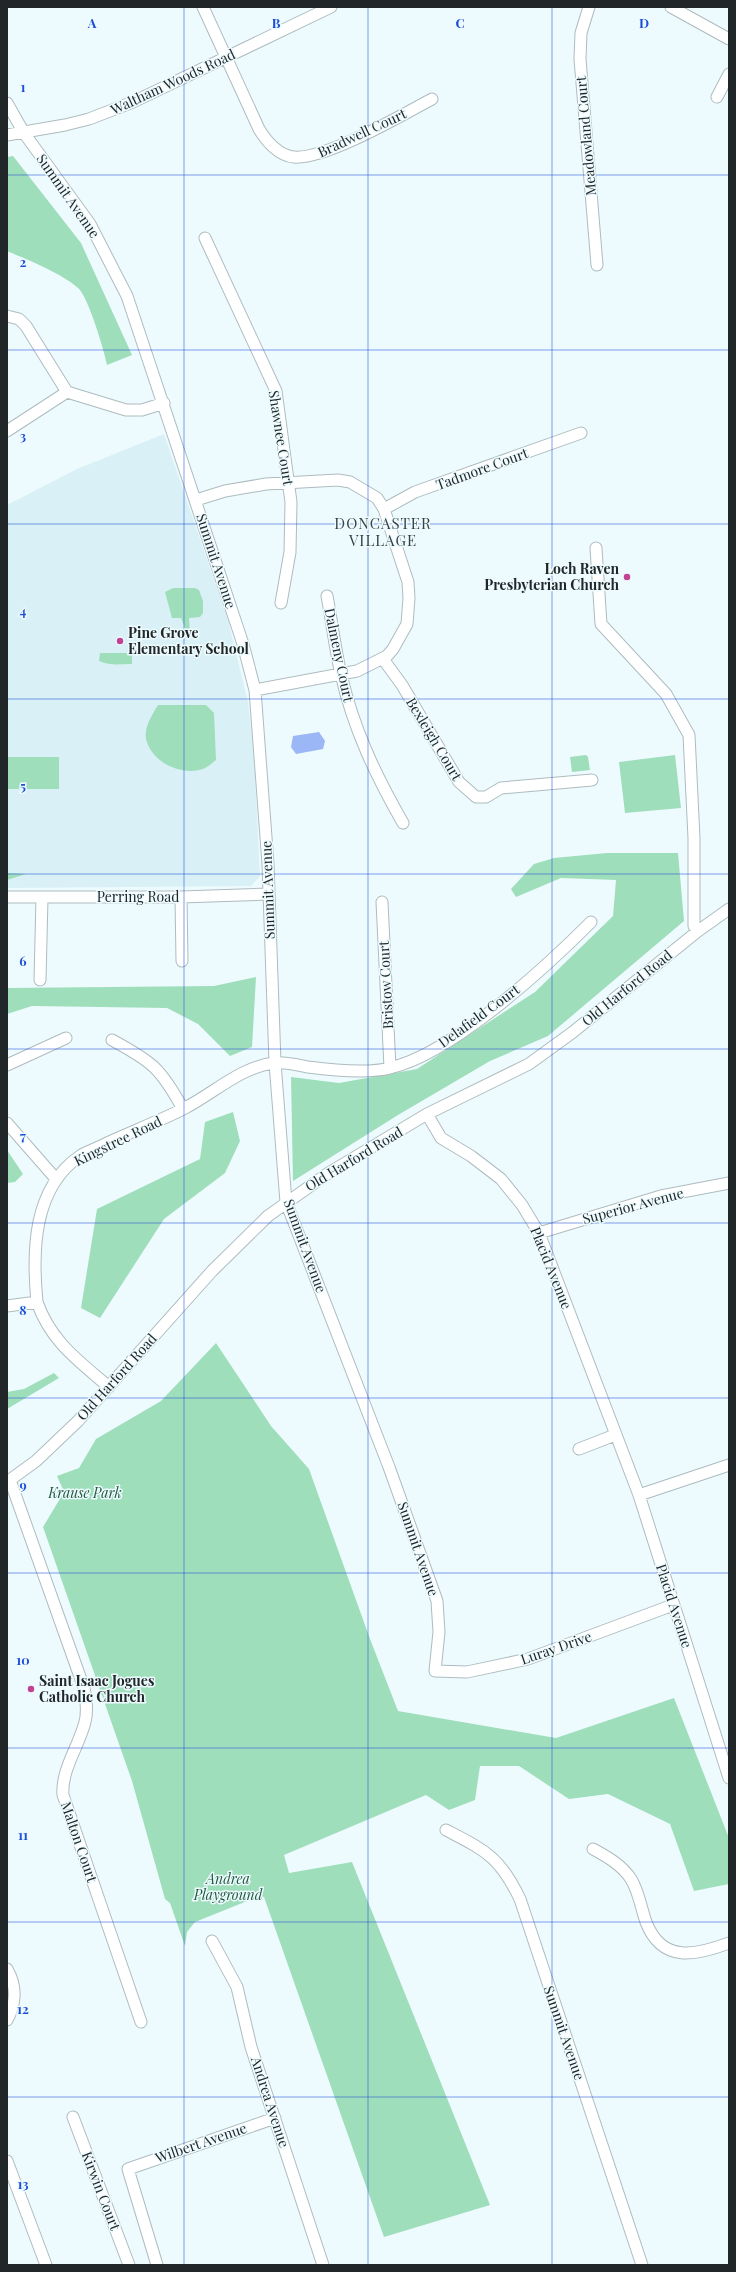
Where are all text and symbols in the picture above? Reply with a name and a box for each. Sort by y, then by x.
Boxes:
text: A [87,14,97,31]
text: B [272,14,281,31]
text: C [455,14,465,31]
text: D [639,14,649,31]
street label: Waltham Woods Road [107,44,238,119]
street label: Meadowland Court [571,75,600,197]
text: 1 [21,78,26,95]
street label: Bradwell Court [314,103,410,161]
street label: Summit Avenue [32,150,104,242]
text: 2 [20,253,27,270]
street label: Shawnee Court [265,389,299,488]
text: 3 [20,427,26,444]
street label: Tadmore Court [433,443,532,494]
street label: Summit Avenue [192,511,241,611]
district label: DONCASTER VILLAGE [334,513,432,550]
place label: Loch Raven Presbyterian Church [484,559,619,594]
marker: Loch Raven Presbyterian Church [622,572,632,582]
text: 4 [20,602,27,619]
street label: Dalmeny Court [320,606,359,705]
place label: Pine Grove Elementary School [128,623,249,658]
marker: Pine Grove Elementary School [115,636,125,646]
street label: Bexleigh Court [402,694,467,785]
text: 5 [20,777,26,794]
street label: Summit Avenue [256,840,279,940]
street label: Perring Road [97,887,179,906]
street label: Bristow Court [374,939,397,1030]
street label: Old Harford Road [578,945,676,1030]
text: 6 [19,952,27,969]
street label: Delafield Court [434,979,524,1052]
street label: Kingstree Road [71,1111,165,1170]
street label: Old Harford Road [301,1122,406,1195]
text: 7 [20,1127,26,1144]
street label: Superior Avenue [580,1183,686,1228]
street label: Summit Avenue [280,1196,331,1295]
street label: Placid Avenue [526,1224,577,1312]
text: 8 [19,1301,27,1318]
street label: Old Harford Road [72,1329,161,1424]
text: 9 [19,1476,27,1493]
park label: Krause Park [47,1483,122,1502]
street label: Summit Avenue [393,1499,444,1599]
street label: Placid Avenue [652,1561,697,1650]
street label: Luray Drive [518,1627,594,1669]
text: 10 [16,1651,30,1668]
place label: Saint Isaac Jogues Catholic Church [39,1671,154,1706]
marker: Saint Isaac Jogues Catholic Church [26,1684,36,1694]
street label: Malton Court [57,1799,102,1886]
text: 11 [18,1826,28,1843]
park label: Andrea Playground [193,1869,263,1904]
street label: Summit Avenue [539,1983,590,2083]
text: 12 [17,2000,29,2017]
street label: Andrea Avenue [247,2053,294,2150]
street label: Wilbert Avenue [152,2118,249,2167]
street label: Kirwin Court [78,2149,126,2234]
text: 13 [17,2175,29,2192]

